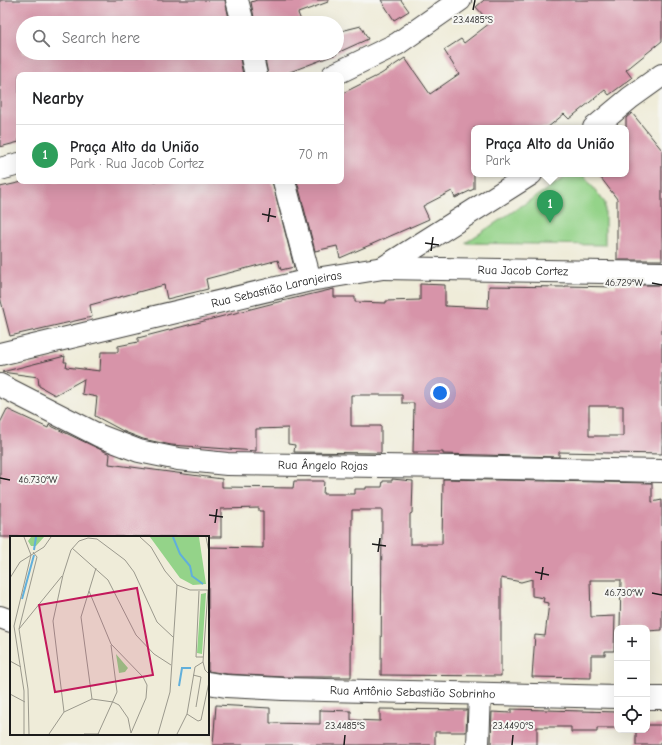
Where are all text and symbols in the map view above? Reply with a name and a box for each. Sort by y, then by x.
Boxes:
text: 23.4485°S [453,14,494,26]
search box [16,16,344,60]
icon: search [30,27,52,49]
text: Search here [62,29,140,47]
text: Nearby [32,89,83,108]
popup [471,125,629,177]
text: Praça Alto da União [486,135,615,153]
text: Praça Alto da União [70,138,199,156]
text: 1 [42,147,48,162]
text: 70 m [299,147,328,162]
text: Park [486,153,510,168]
text: Park · Rua Jacob Cortez [70,156,204,171]
pin: 1 [537,190,563,223]
street label: Rua Jacob Cortez [478,263,569,278]
street label: Rua Sebastião Laranjeiras [210,268,343,310]
text: 46.729°W [605,277,643,289]
your location [430,383,450,403]
street label: Rua Ângelo Rojas [278,458,368,473]
text: 46.730°W [19,474,58,486]
inset map [10,536,209,735]
text: 46.730°W [605,587,644,599]
map controls [614,625,650,733]
button: + [614,625,650,661]
button: − [614,661,650,697]
street label: Rua Antônio Sebastião Sobrinho [330,683,496,701]
button: locate [614,697,650,733]
text: 23.4485°S [325,720,366,732]
text: 23.4490°S [493,720,534,732]

